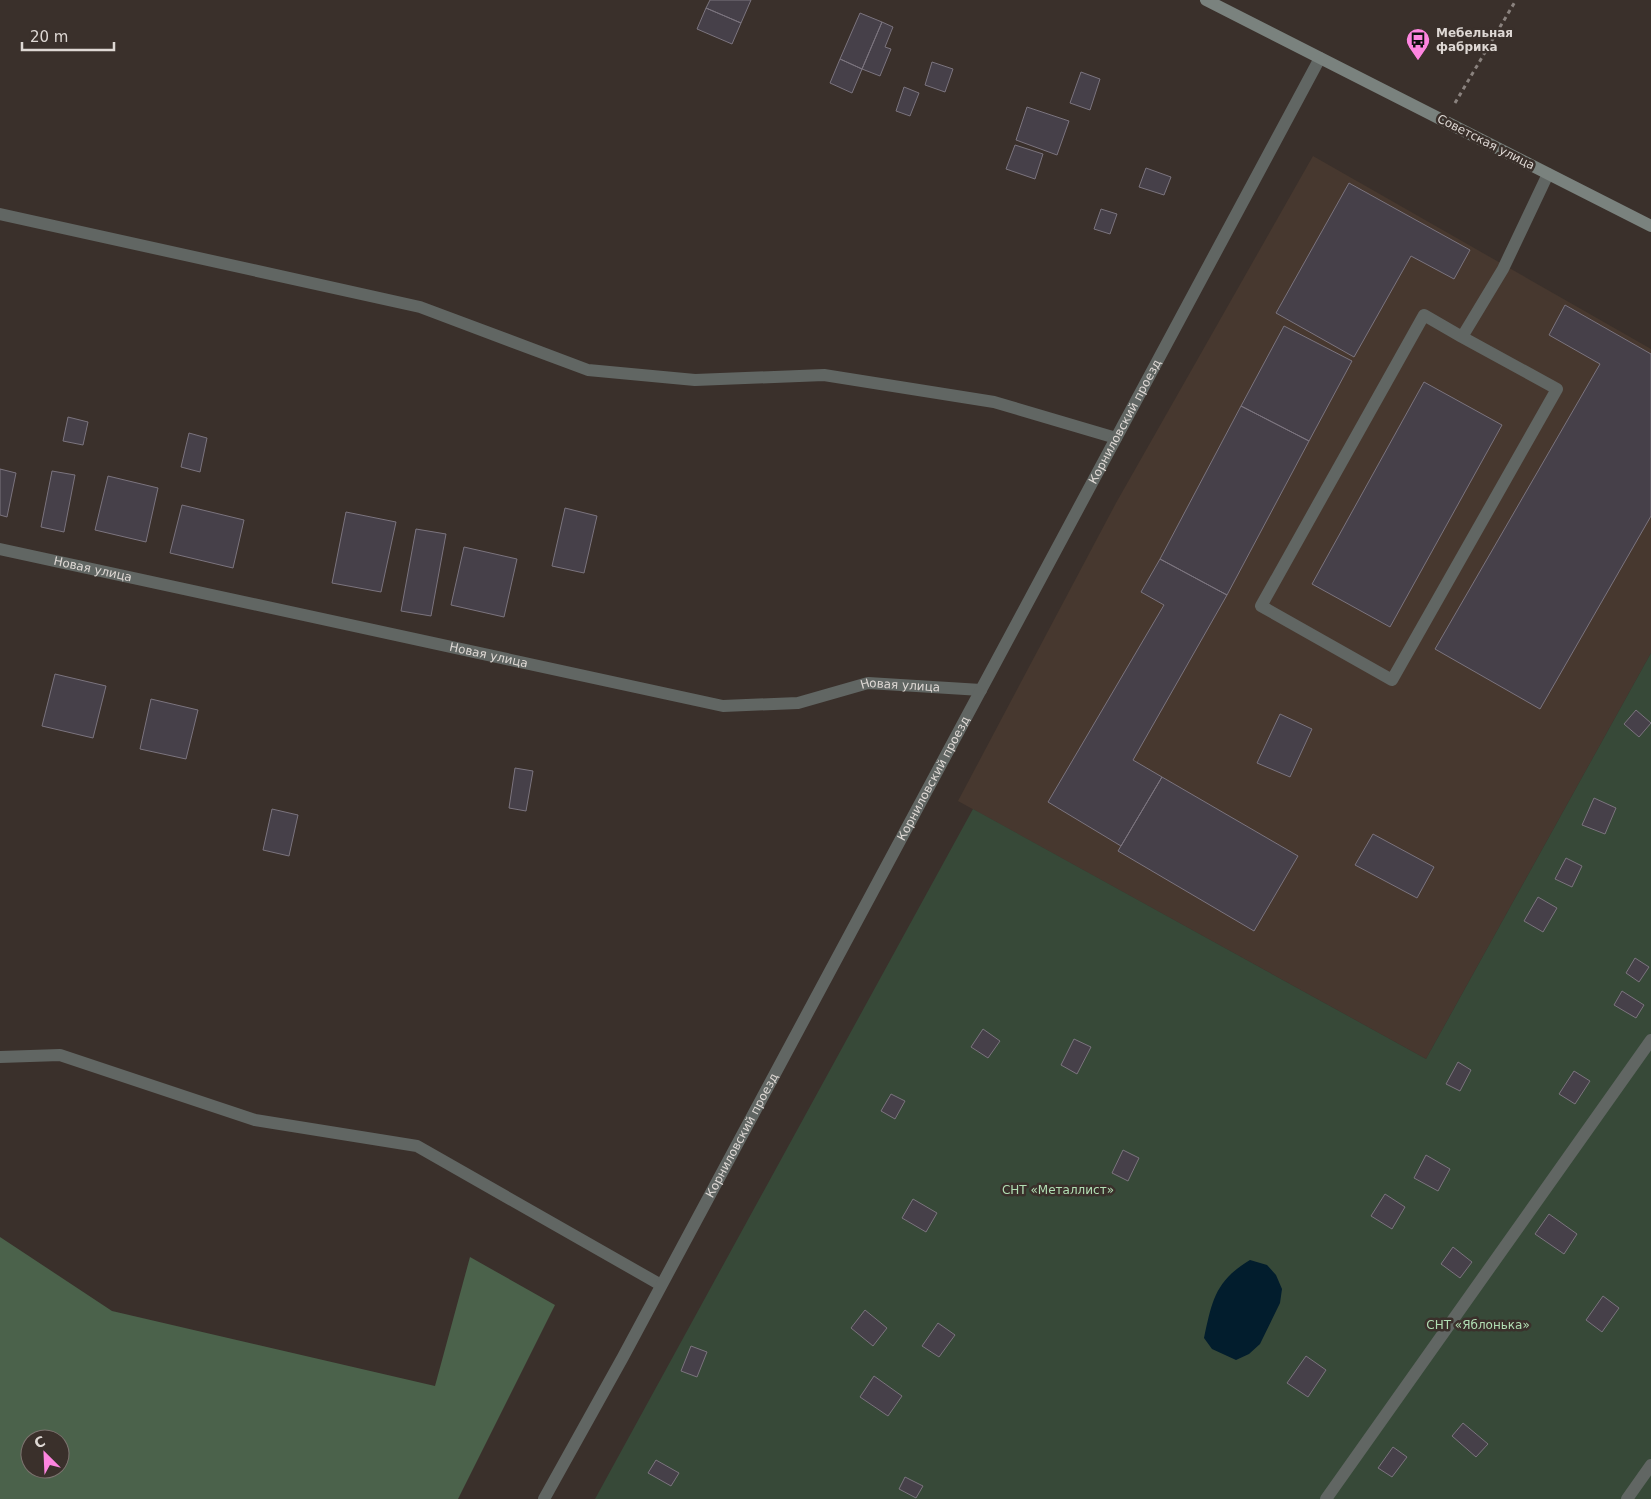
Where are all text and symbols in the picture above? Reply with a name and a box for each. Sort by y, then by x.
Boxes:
scale bar [22,20,115,52]
place label: Мебельная фабрика [1436,26,1513,54]
bus stop icon: Мебельная фабрика [1405,27,1431,61]
text: 20 m [30,28,68,46]
street label: Советская улица [1435,111,1537,173]
street label: Корниловский проезд [1086,357,1164,486]
street label: Новая улица [52,554,133,584]
street label: Новая улица [448,640,529,670]
street label: Новая улица [859,676,941,694]
street label: Корниловский проезд [894,714,973,843]
street label: Корниловский проезд [703,1071,781,1200]
park label: СНТ «Металлист» [1002,1183,1114,1197]
park label: СНТ «Яблонька» [1426,1318,1530,1332]
north arrow [20,1429,70,1479]
text: С [32,1433,48,1452]

